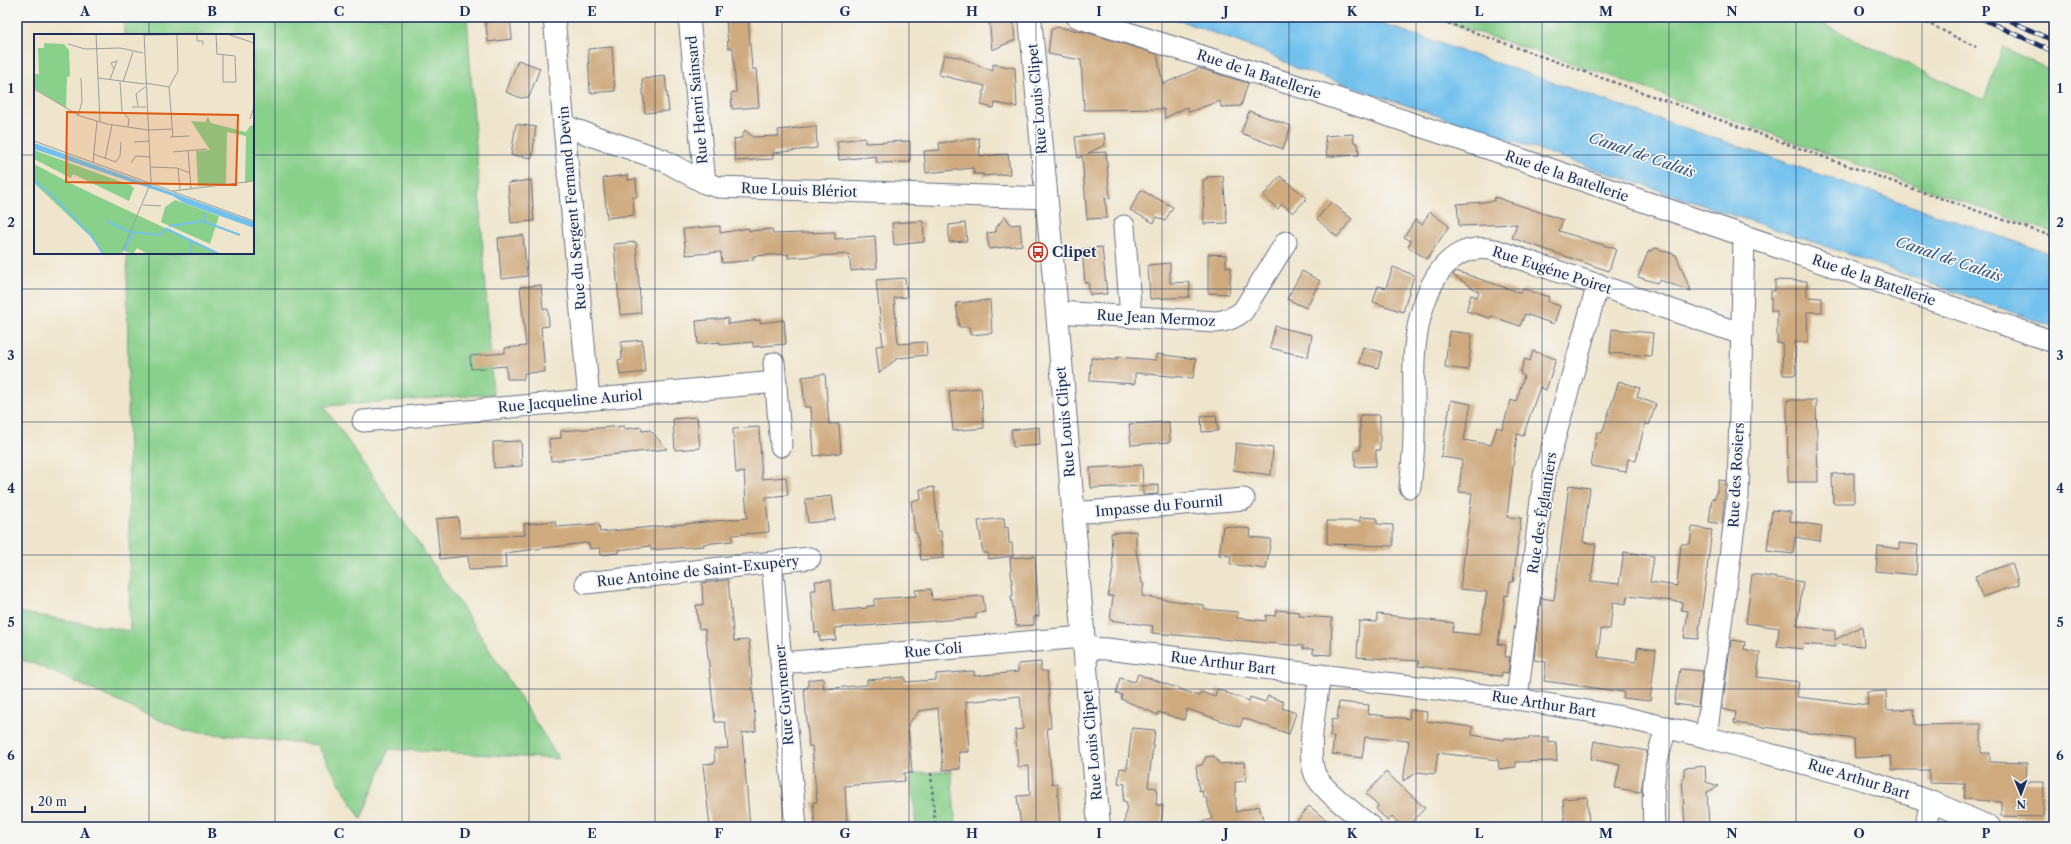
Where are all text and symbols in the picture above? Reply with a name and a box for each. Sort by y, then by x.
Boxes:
text: A [79,3,91,19]
text: B [207,3,217,19]
text: C [334,3,344,19]
text: D [459,3,471,19]
text: E [587,3,597,19]
text: F [715,3,724,19]
text: G [839,3,851,19]
text: H [966,3,978,19]
text: I [1096,3,1102,19]
text: J [1221,3,1229,19]
text: K [1347,3,1358,19]
text: L [1475,3,1484,19]
text: M [1599,3,1613,19]
text: N [1726,3,1738,19]
text: O [1853,3,1865,19]
text: P [1982,3,1991,19]
inset map [34,34,254,254]
street label: Rue Henri Sainsard [682,34,712,165]
street label: Rue Louis Clipet [1023,43,1051,155]
street label: Rue de la Batellerie [1195,45,1324,103]
text: 1 [8,80,14,96]
text: 1 [2057,80,2063,96]
street label: Rue du Sergent Fernand Devin [554,105,590,311]
water label: Canal de Calais [1587,127,1698,182]
street label: Rue de la Batellerie [1503,146,1631,206]
street label: Rue Louis Blériot [741,179,857,201]
text: 2 [7,214,15,230]
text: 2 [2056,214,2064,230]
water label: Canal de Calais [1894,231,2005,286]
bus stop icon: Clipet [1027,241,1049,263]
street label: Rue Eugéne Poiret [1490,242,1614,298]
place label: Clipet [1052,243,1097,261]
street label: Rue de la Batellerie [1810,250,1938,310]
street label: Rue Jean Mermoz [1096,306,1216,330]
text: 3 [7,347,15,363]
text: 3 [2056,347,2064,363]
street label: Rue Louis Clipet [1051,366,1079,478]
street label: Rue Jacqueline Auriol [497,386,643,416]
street label: Rue des Rosiers [1724,422,1748,528]
street label: Rue des Églantiers [1523,451,1561,575]
text: 4 [7,480,15,496]
text: 4 [2056,480,2064,496]
street label: Impasse du Fournil [1095,491,1223,521]
street label: Rue Antoine de Saint-Exupéry [596,551,800,591]
text: 5 [7,614,15,630]
text: 5 [2056,614,2064,630]
street label: Rue Coli [903,638,963,662]
street label: Rue Guynemer [771,644,797,746]
street label: Rue Arthur Bart [1169,648,1277,678]
street label: Rue Arthur Bart [1490,687,1598,721]
street label: Rue Louis Clipet [1078,689,1106,801]
text: 6 [7,747,15,763]
text: 6 [2056,747,2064,763]
street label: Rue Arthur Bart [1806,755,1912,803]
north arrow [2001,774,2041,814]
scale bar [32,788,85,814]
text: 20 m [38,794,67,809]
text: N [2016,797,2026,811]
text: A [79,825,91,841]
text: B [207,825,217,841]
text: C [334,825,344,841]
text: D [459,825,471,841]
text: E [587,825,597,841]
text: F [715,825,724,841]
text: G [839,825,851,841]
text: H [966,825,978,841]
text: I [1096,825,1102,841]
text: J [1221,825,1229,841]
text: K [1347,825,1358,841]
text: L [1475,825,1484,841]
text: M [1599,825,1613,841]
text: N [1726,825,1738,841]
text: O [1853,825,1865,841]
text: P [1982,825,1991,841]

